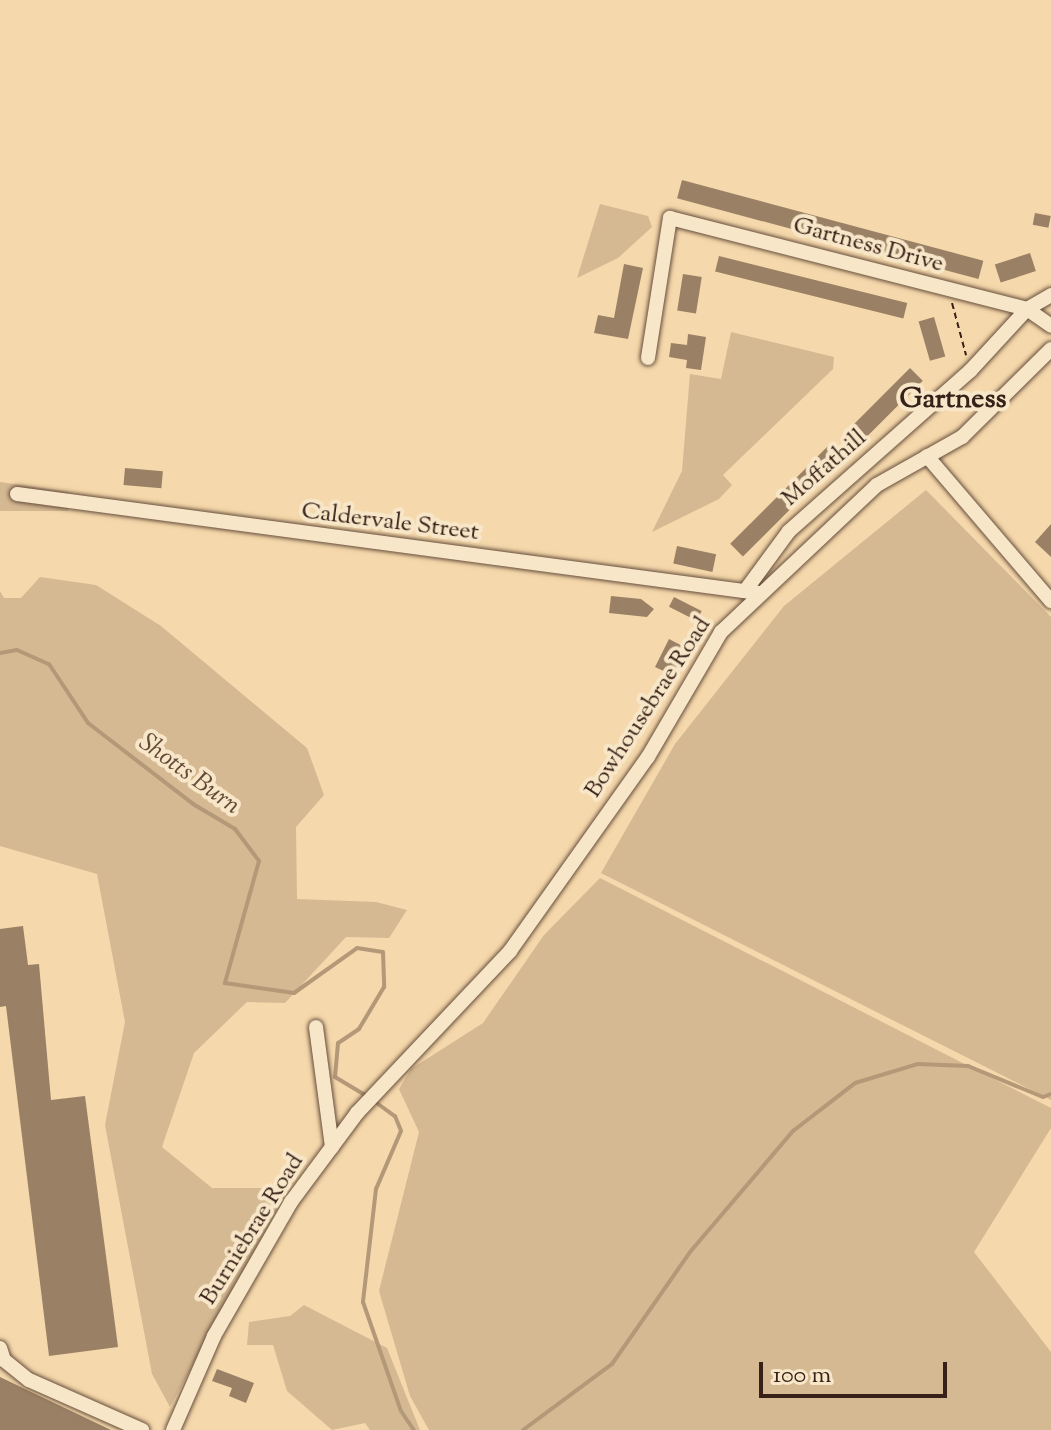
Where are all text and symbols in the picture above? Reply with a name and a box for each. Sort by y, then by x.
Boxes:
street label: Gartness Drive [790,212,946,280]
district label: Gartness [900,383,1006,417]
street label: Moffathill [777,424,873,514]
street label: Caldervale Street [300,498,480,548]
street label: Bowhousebrae Road [580,612,718,804]
water label: Shotts Burn [132,728,246,822]
street label: Burniebrae Road [195,1149,311,1311]
scale bar [763,1346,951,1396]
text: 100 m [773,1359,831,1393]

